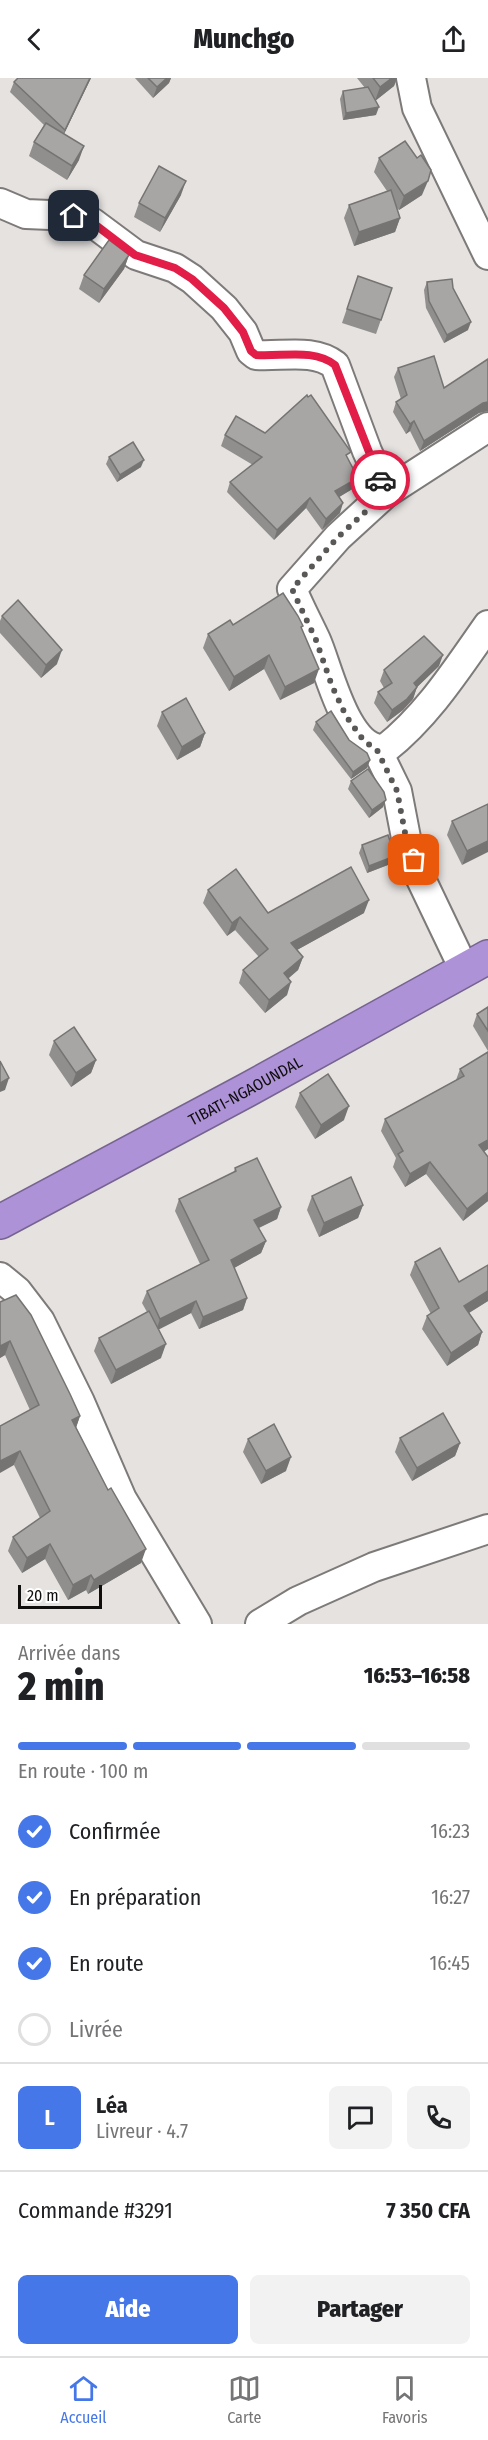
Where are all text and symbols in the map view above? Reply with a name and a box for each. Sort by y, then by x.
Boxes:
icon: back [18,23,51,56]
text: Munchgo [194,23,294,55]
icon: share [437,23,470,56]
pin [48,190,99,241]
icon: home [57,199,90,232]
courier [350,450,410,510]
icon: car [364,464,397,497]
pin [388,834,439,885]
icon: bag [397,843,430,876]
street label: TIBATI-NGAOUNDAL [185,1052,305,1129]
scale bar [18,1582,102,1610]
text: 20 m [27,1586,58,1605]
text: Arrivée dans [18,1641,120,1665]
text: 16:53–16:58 [364,1662,470,1689]
text: 2 min [18,1664,104,1710]
text: En route · 100 m [18,1759,148,1783]
icon: check [18,1815,51,1848]
text: Confirmée [69,1818,161,1845]
text: 16:23 [430,1819,470,1843]
icon: check [18,1881,51,1914]
text: En préparation [69,1884,201,1911]
text: 16:27 [431,1885,470,1909]
icon: check [18,1947,51,1980]
text: En route [69,1950,144,1977]
text: 16:45 [429,1951,470,1975]
text: Livrée [69,2016,123,2043]
button: chat [329,2086,392,2149]
button: phone [407,2086,470,2149]
text: Léa [96,2092,128,2119]
text: L [44,2104,55,2131]
text: Livreur · 4.7 [96,2119,188,2143]
text: Commande #3291 [18,2197,173,2224]
text: 7 350 CFA [386,2197,470,2224]
button: Aide [18,2275,238,2344]
button: Partager [250,2275,470,2344]
tab: Accueil [60,2372,107,2427]
tab: Carte [227,2372,261,2427]
tab: Favoris [382,2372,428,2427]

